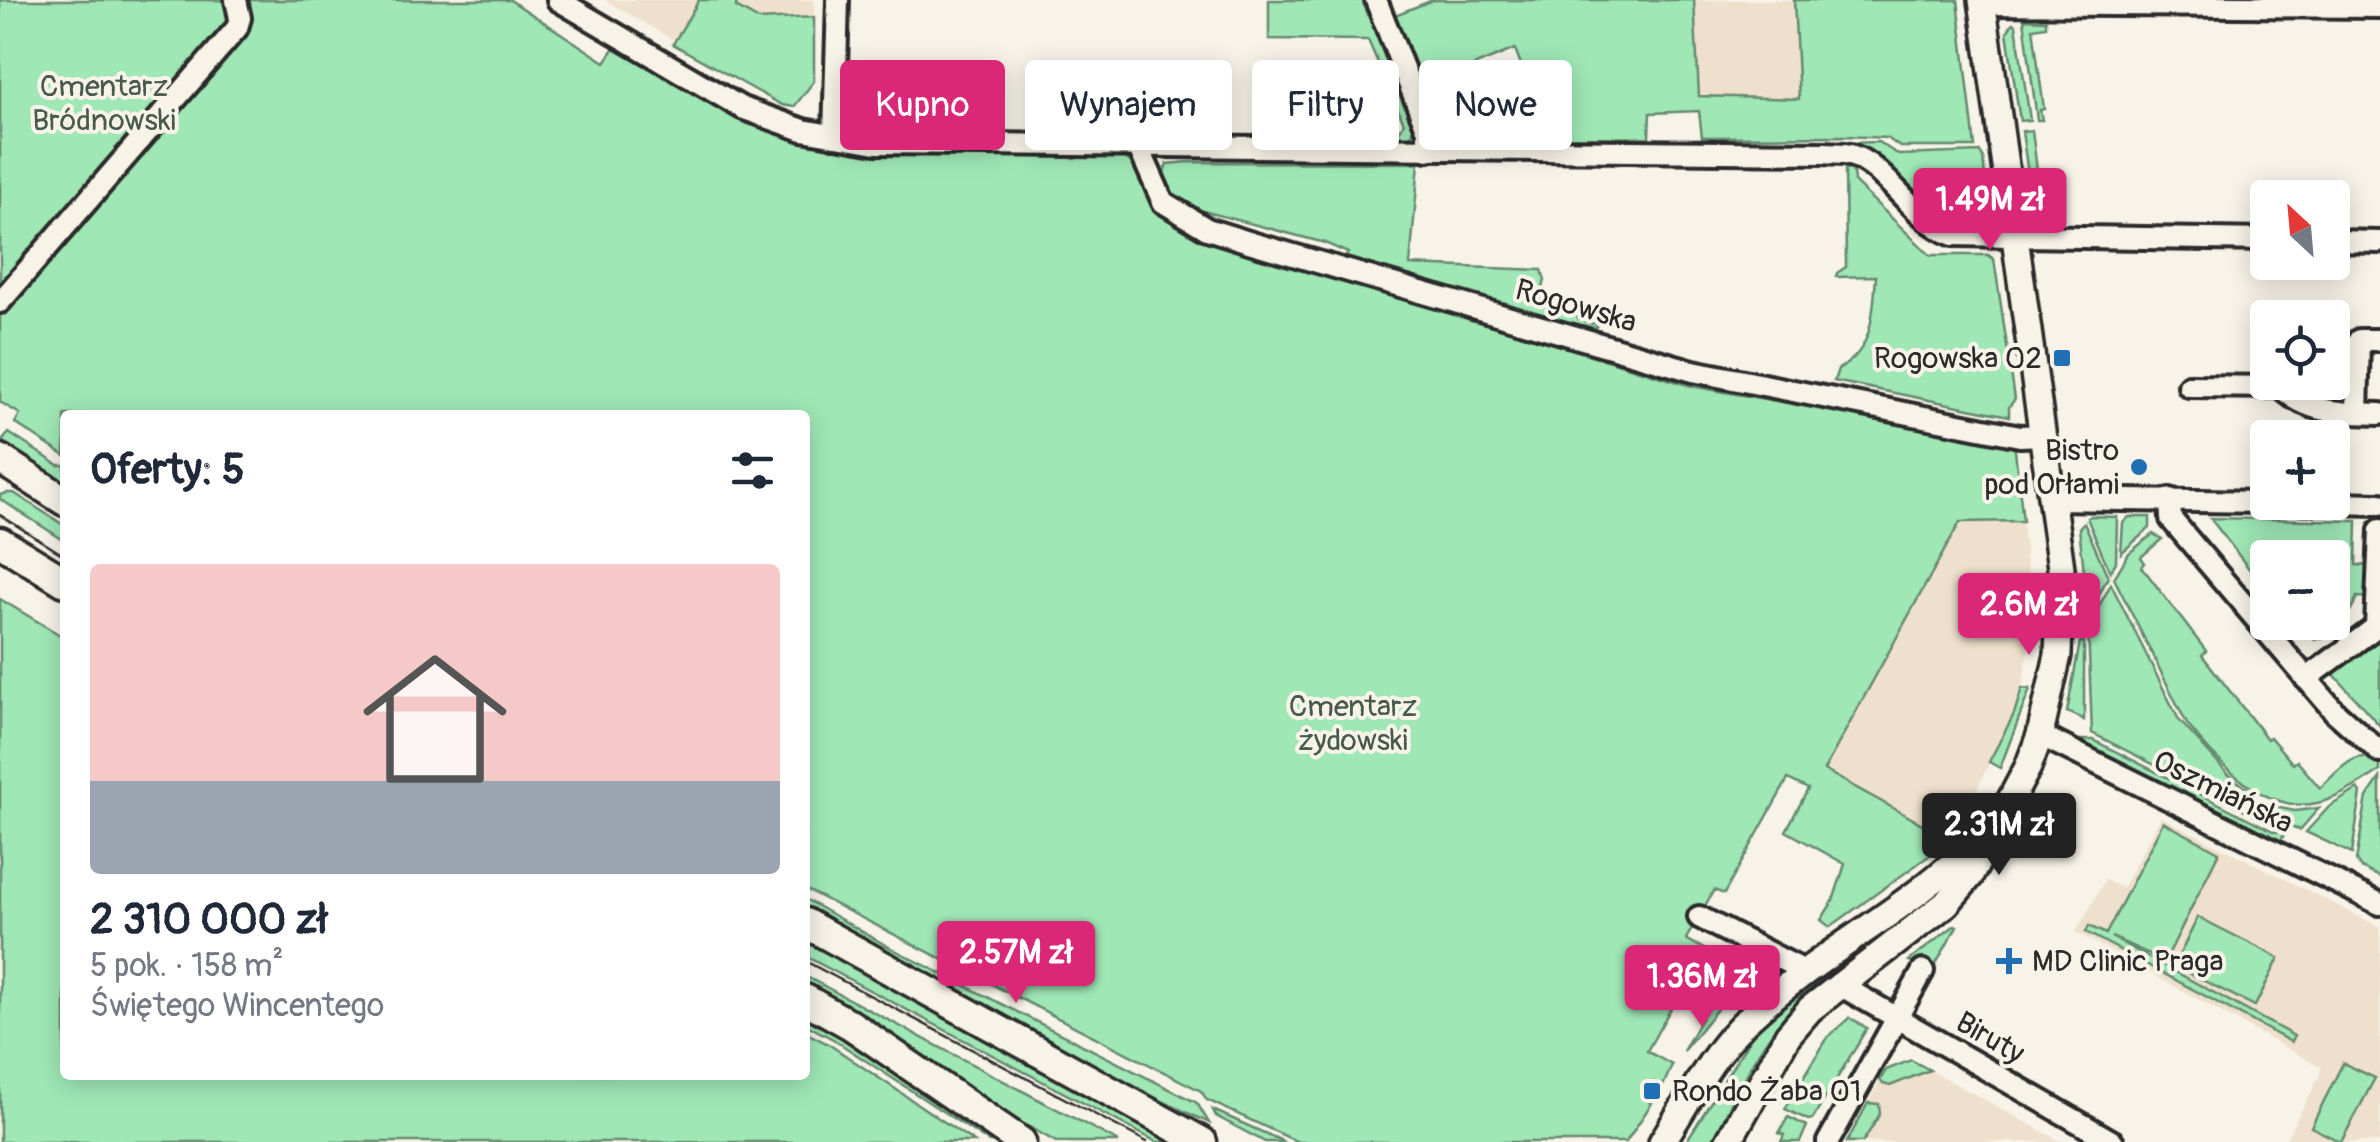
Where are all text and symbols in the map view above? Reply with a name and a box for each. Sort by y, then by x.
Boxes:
chip: Kupno [840,60,1005,150]
chip: Wynajem [1025,60,1232,150]
chip: Filtry [1252,60,1399,150]
chip: Nowe [1419,60,1572,150]
park label: Cmentarz Bródnowski [32,68,176,139]
pin: 1.49M zł [1887,168,2093,253]
text: 1.49M zł [1935,180,2045,220]
north arrow [2250,180,2350,280]
map controls [2250,180,2350,640]
street label: Rogowska [1511,271,1641,341]
button: locate [2250,300,2350,400]
place label: Rogowska 02 [1874,340,2042,377]
marker: Rogowska 02 [2051,347,2073,369]
button: + [2250,420,2350,520]
place label: Bistro pod Orłami [1984,432,2119,503]
icon: filters [725,443,780,498]
text: Oferty: 5 [90,444,245,496]
marker: Bistro pod Orłami [2128,456,2150,478]
button: − [2250,540,2350,640]
pin: 2.6M zł [1937,573,2121,658]
text: 2.6M zł [1980,585,2078,625]
icon: home [345,629,525,809]
park label: Cmentarz żydowski [1289,688,1417,759]
street label: Oszmiańska [2147,742,2299,842]
pin: 2.31M zł [1896,793,2102,878]
text: 2.31M zł [1944,805,2054,845]
text: 2 310 000 zł [90,894,328,946]
pin: 2.57M zł [913,921,1119,1006]
text: 2.57M zł [959,933,1073,973]
place label: MD Clinic Praga [2032,943,2223,980]
pin: 1.36M zł [1599,945,1805,1030]
text: 5 pok. · 158 m² [90,946,283,986]
marker: MD Clinic Praga [1996,948,2022,974]
text: 1.36M zł [1647,957,1757,997]
text: Świętego Wincentego [90,986,384,1026]
street label: Biruty [1949,1004,2031,1072]
place label: Rondo Żaba 01 [1672,1073,1862,1110]
marker: Rondo Żaba 01 [1641,1080,1663,1102]

